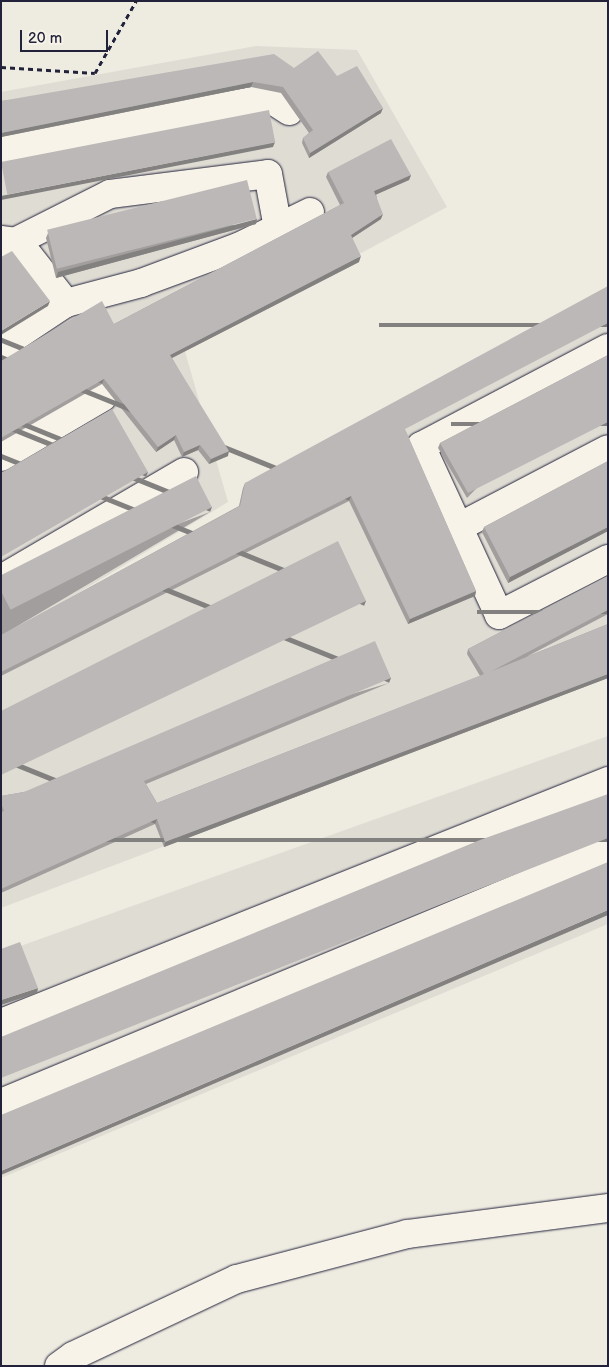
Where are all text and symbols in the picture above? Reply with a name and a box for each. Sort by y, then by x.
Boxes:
scale bar [22,20,110,52]
text: 20 m [28,29,62,48]

